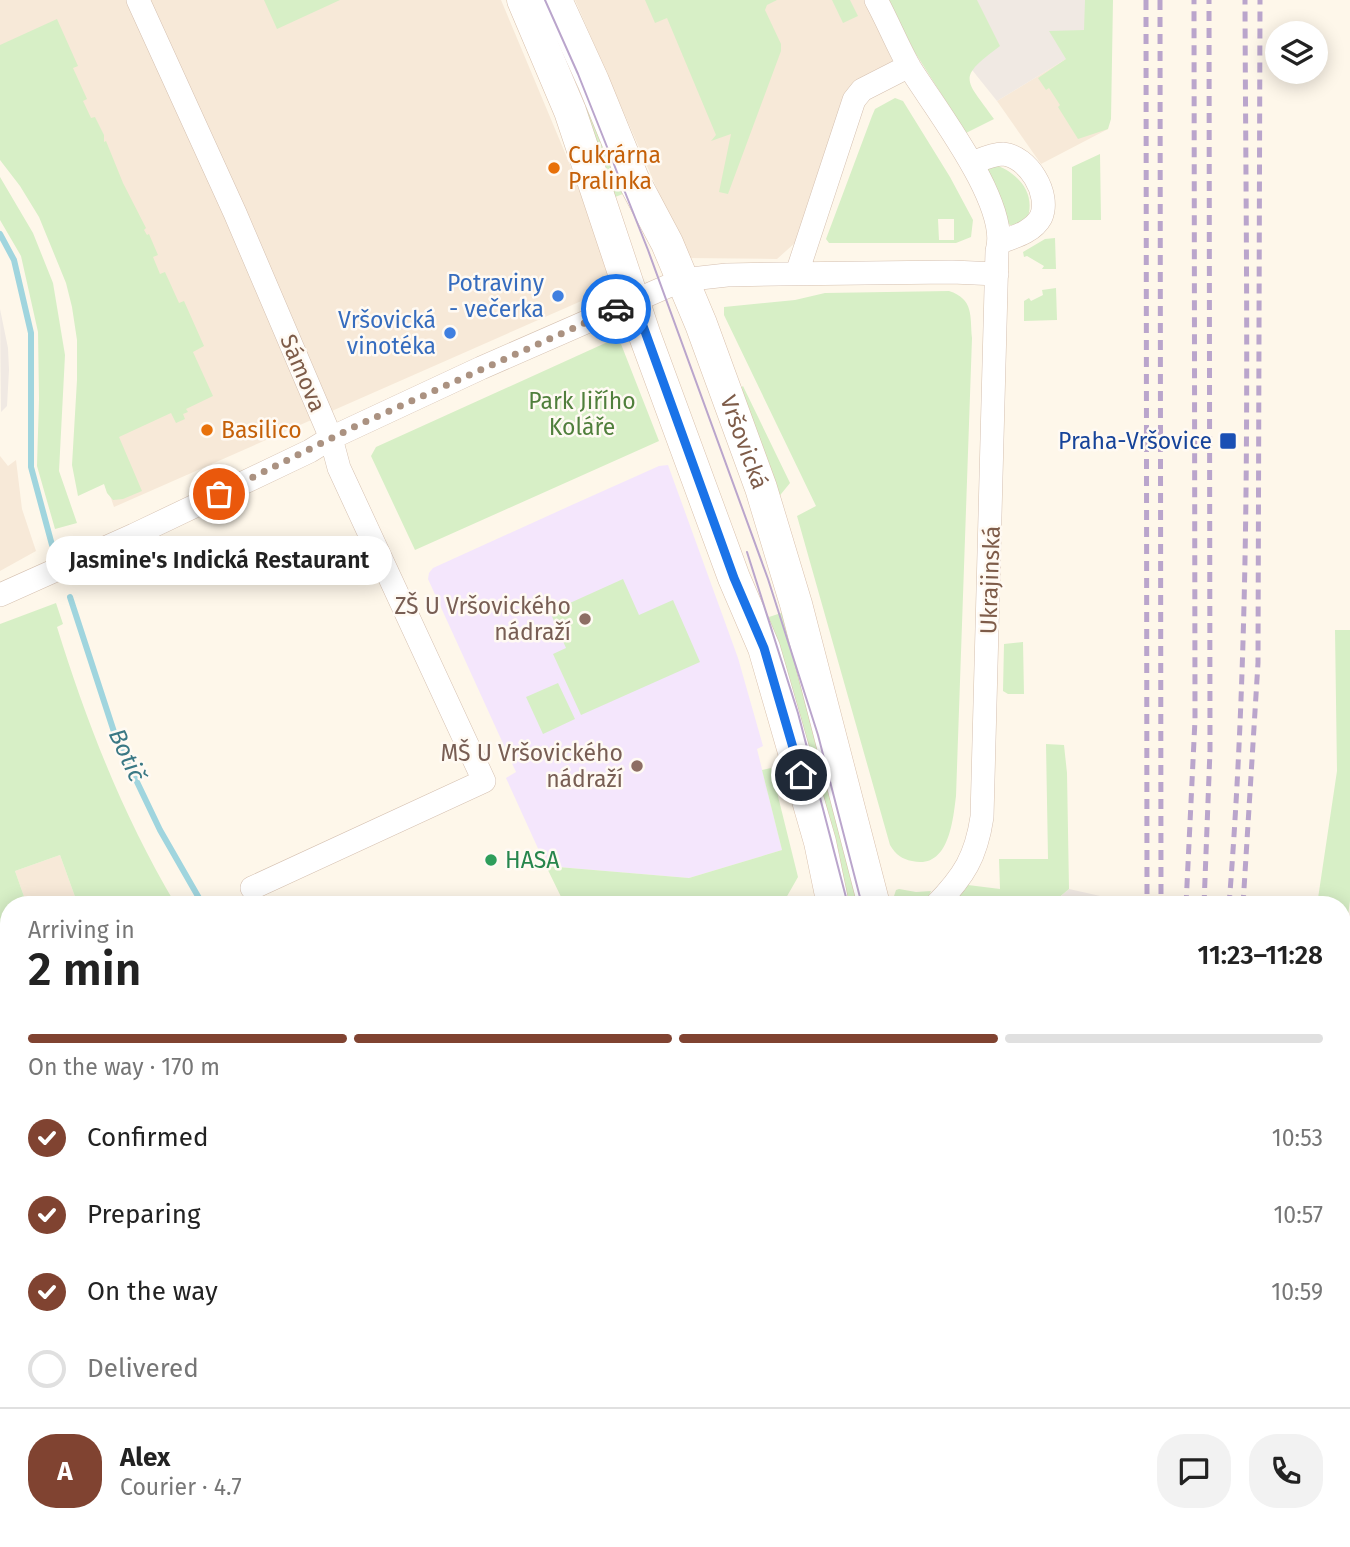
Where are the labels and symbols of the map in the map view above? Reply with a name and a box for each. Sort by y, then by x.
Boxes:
place label: Cukrárna Pralinka [568,141,661,195]
marker: Cukrárna Pralinka [546,160,562,176]
place label: Potraviny - večerka [447,269,545,323]
courier [581,274,651,344]
marker: Potraviny - večerka [550,288,566,304]
place label: Vršovická vinotéka [338,306,436,360]
marker: Vršovická vinotéka [442,325,458,341]
street label: Sámova [274,330,332,416]
park label: Park Jiřího Koláře [528,387,636,441]
street label: Vršovická [714,391,774,493]
place label: Basilico [221,416,302,444]
marker: Basilico [199,422,215,438]
place label: Praha-Vršovice [1058,427,1212,455]
marker: Praha-Vršovice [1218,431,1238,451]
pin [189,464,249,524]
street label: Ukrajinská [974,525,1006,635]
callout: Jasmine's Indická Restaurant [46,536,392,585]
place label: ZŠ U Vršovického nádraží [394,591,571,646]
marker: ZŠ U Vršovického nádraží [577,611,593,627]
water label: Botič [103,724,152,787]
place label: MŠ U Vršovického nádraží [441,738,623,793]
pin [771,745,831,805]
marker: MŠ U Vršovického nádraží [629,758,645,774]
place label: HASA [505,846,560,874]
marker: HASA [483,852,499,868]

